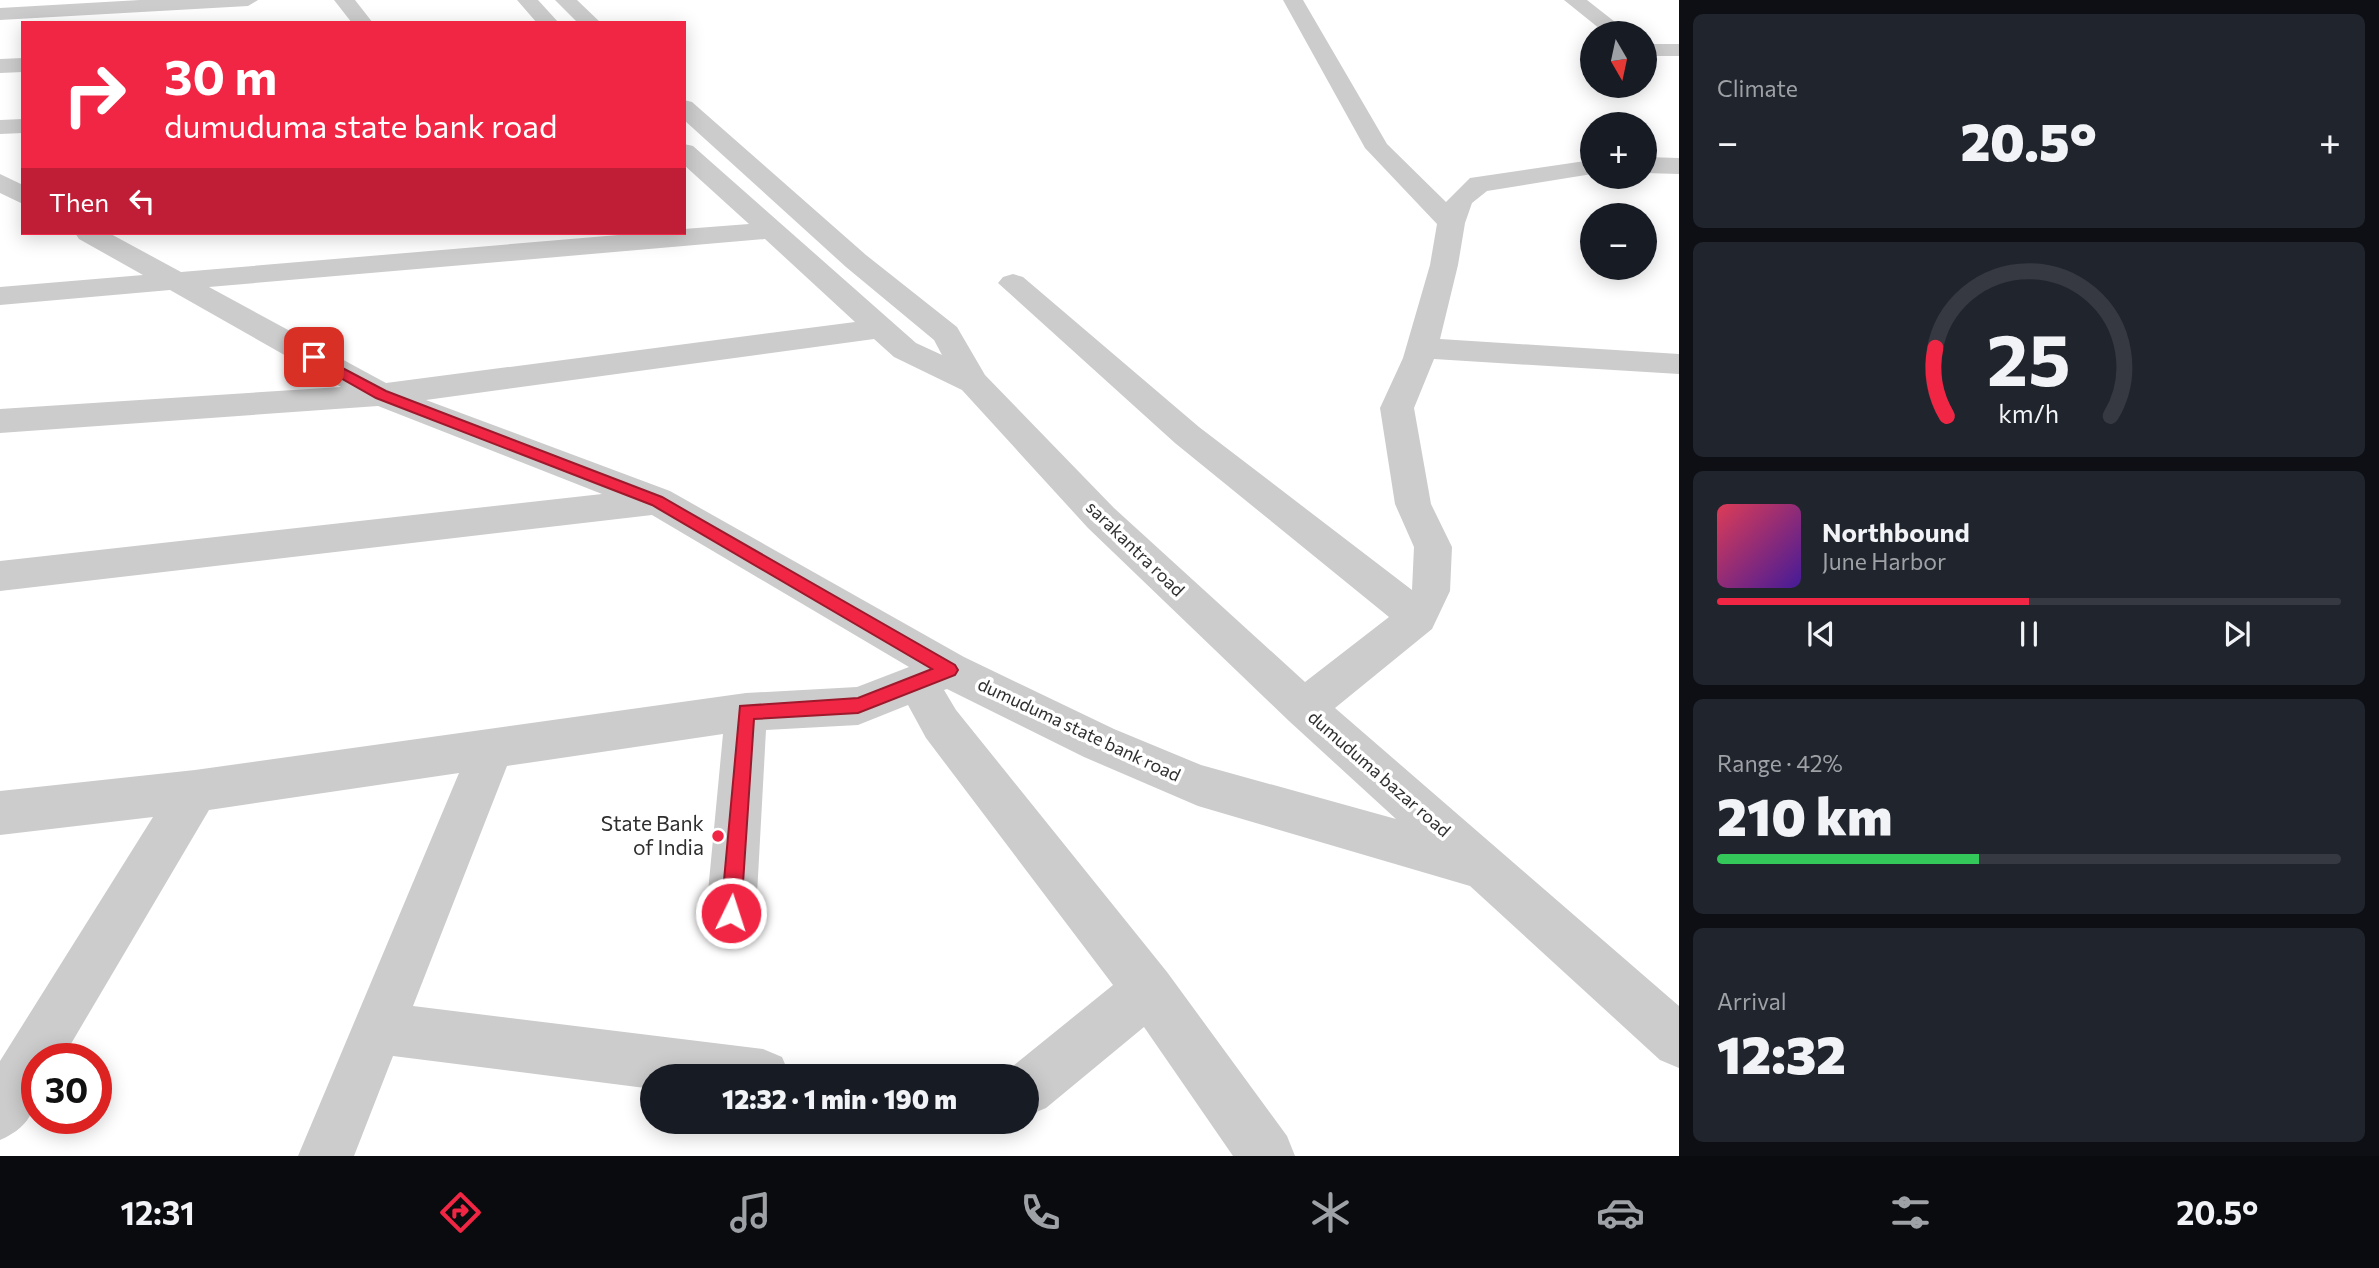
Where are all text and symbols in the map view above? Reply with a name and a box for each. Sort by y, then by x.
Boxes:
north arrow [1580,21,1657,98]
map controls [1580,21,1657,280]
text: 30 m [164,45,277,105]
icon: right [49,49,140,140]
text: Climate [1717,74,1798,102]
text: dumuduma state bank road [164,105,558,145]
text: 20.5° [1960,108,2097,172]
button: + [1580,112,1657,189]
text: − [1717,117,1739,164]
text: + [2319,117,2341,164]
icon: left [123,182,161,220]
text: Then [49,186,109,217]
button: − [1580,203,1657,280]
text: 25 [1987,312,2071,401]
pin [284,327,344,387]
icon: arrive [295,338,333,376]
text: km/h [1999,397,2059,427]
street label: sarakantra road [1082,496,1189,601]
text: Northbound [1822,516,1970,547]
text: June Harbor [1822,547,1946,575]
icon: previous [1802,615,1840,653]
icon: pause [2010,615,2048,653]
icon: next [2218,615,2256,653]
street label: dumuduma state bank road [974,672,1184,786]
street label: dumuduma bazar road [1304,705,1455,841]
text: Range · 42% [1717,749,1843,777]
text: 210 km [1717,783,1892,847]
place label: State Bank of India [601,810,704,859]
marker: State Bank of India [710,828,726,844]
position arrow [694,876,768,950]
text: Arrival [1717,987,1787,1015]
text: 12:32 [1717,1021,1846,1085]
speed limit sign: 30 [21,1043,112,1134]
text: 12:32 · 1 min · 190 m [722,1083,957,1114]
icon: directions [436,1188,485,1237]
icon: music [726,1188,775,1237]
icon: phone [1016,1188,1065,1237]
icon: climate [1306,1188,1355,1237]
icon: car [1596,1188,1645,1237]
icon: filters [1886,1188,1935,1237]
text: 12:31 [121,1192,195,1232]
text: 20.5° [2176,1192,2258,1232]

